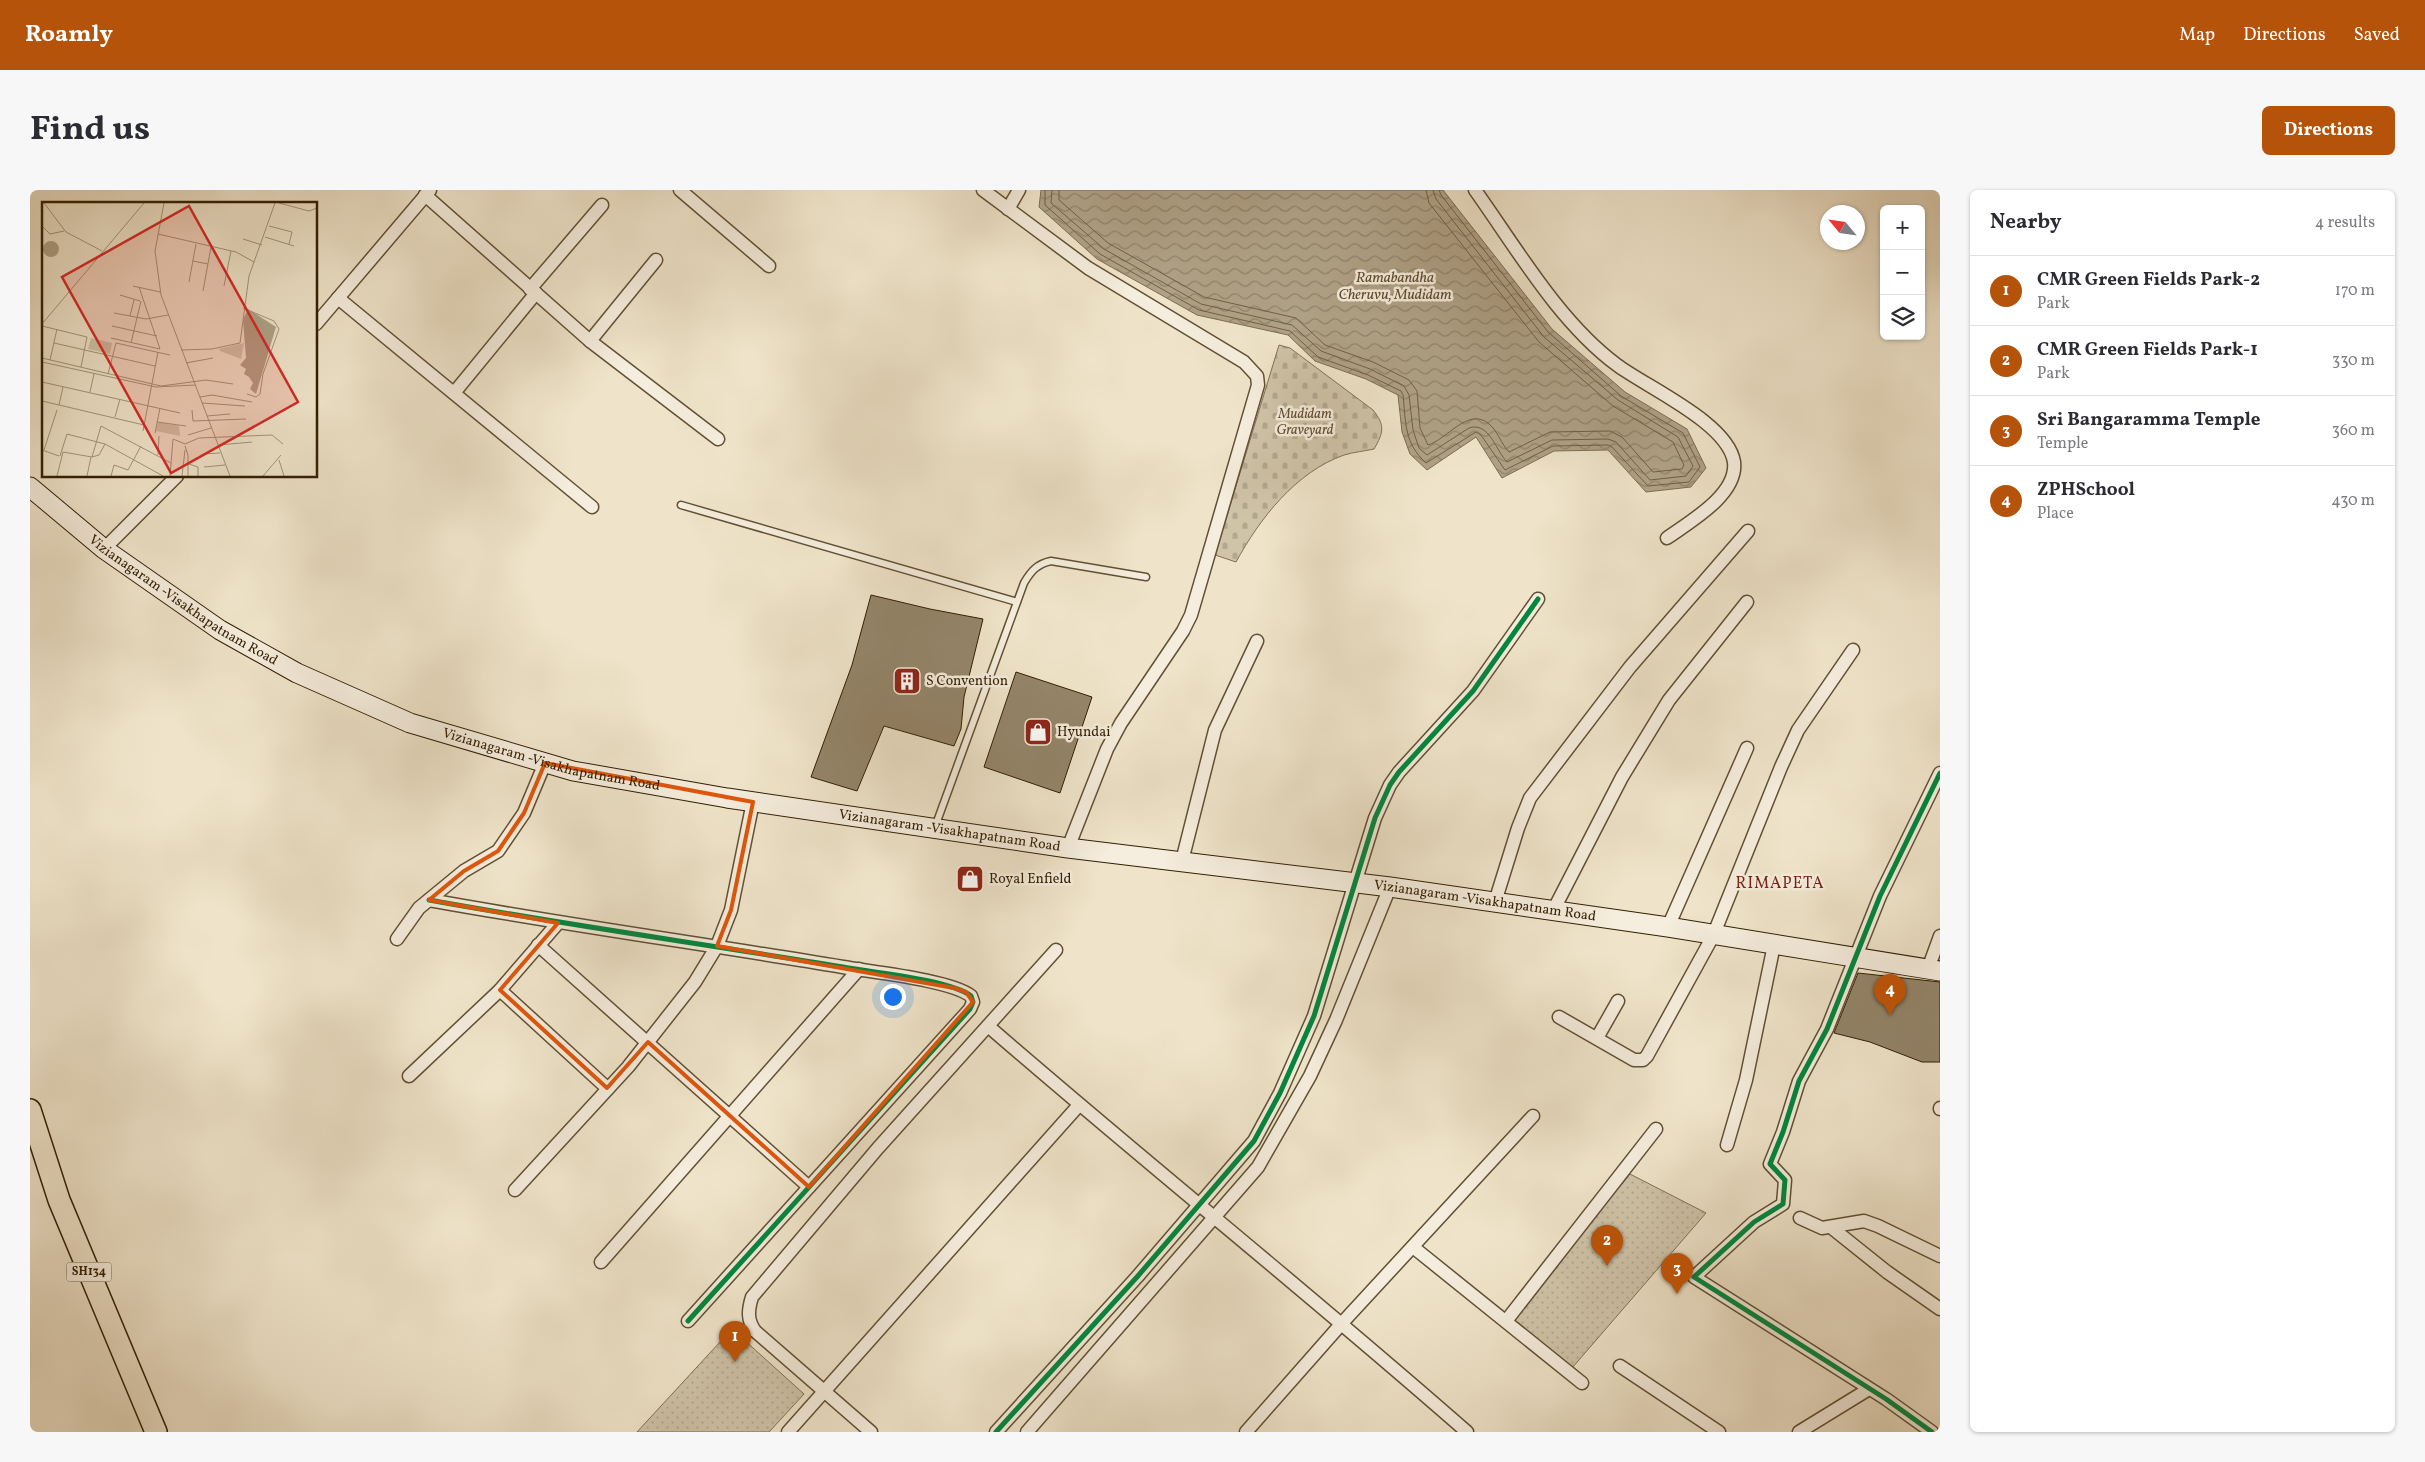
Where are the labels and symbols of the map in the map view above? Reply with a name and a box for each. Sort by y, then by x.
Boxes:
inset map [42,202,318,478]
north arrow [1820,205,1865,250]
water label: Ramabandha Cheruvu, Mudidam [1338,268,1452,306]
park label: Mudidam Graveyard [1276,405,1334,440]
street label: Vizianagaram -Visakhapatnam Road [84,530,281,670]
building icon: S Convention [892,666,922,696]
place label: S Convention [926,672,1008,691]
shop icon: Hyundai [1023,717,1053,747]
place label: Hyundai [1057,723,1110,742]
street label: Vizianagaram -Visakhapatnam Road [440,724,662,796]
street label: Vizianagaram -Visakhapatnam Road [837,805,1062,856]
shop icon: Royal Enfield [955,864,985,894]
place label: Royal Enfield [989,870,1072,889]
district label: RIMAPETA [1736,873,1824,895]
street label: Vizianagaram -Visakhapatnam Road [1373,876,1597,926]
pin: 4 [1874,974,1906,1015]
your location [880,984,906,1010]
pin: 2 [1591,1225,1623,1266]
pin: 3 [1661,1253,1693,1294]
road number: SH134 [66,1262,112,1282]
pin: 1 [719,1321,751,1362]

